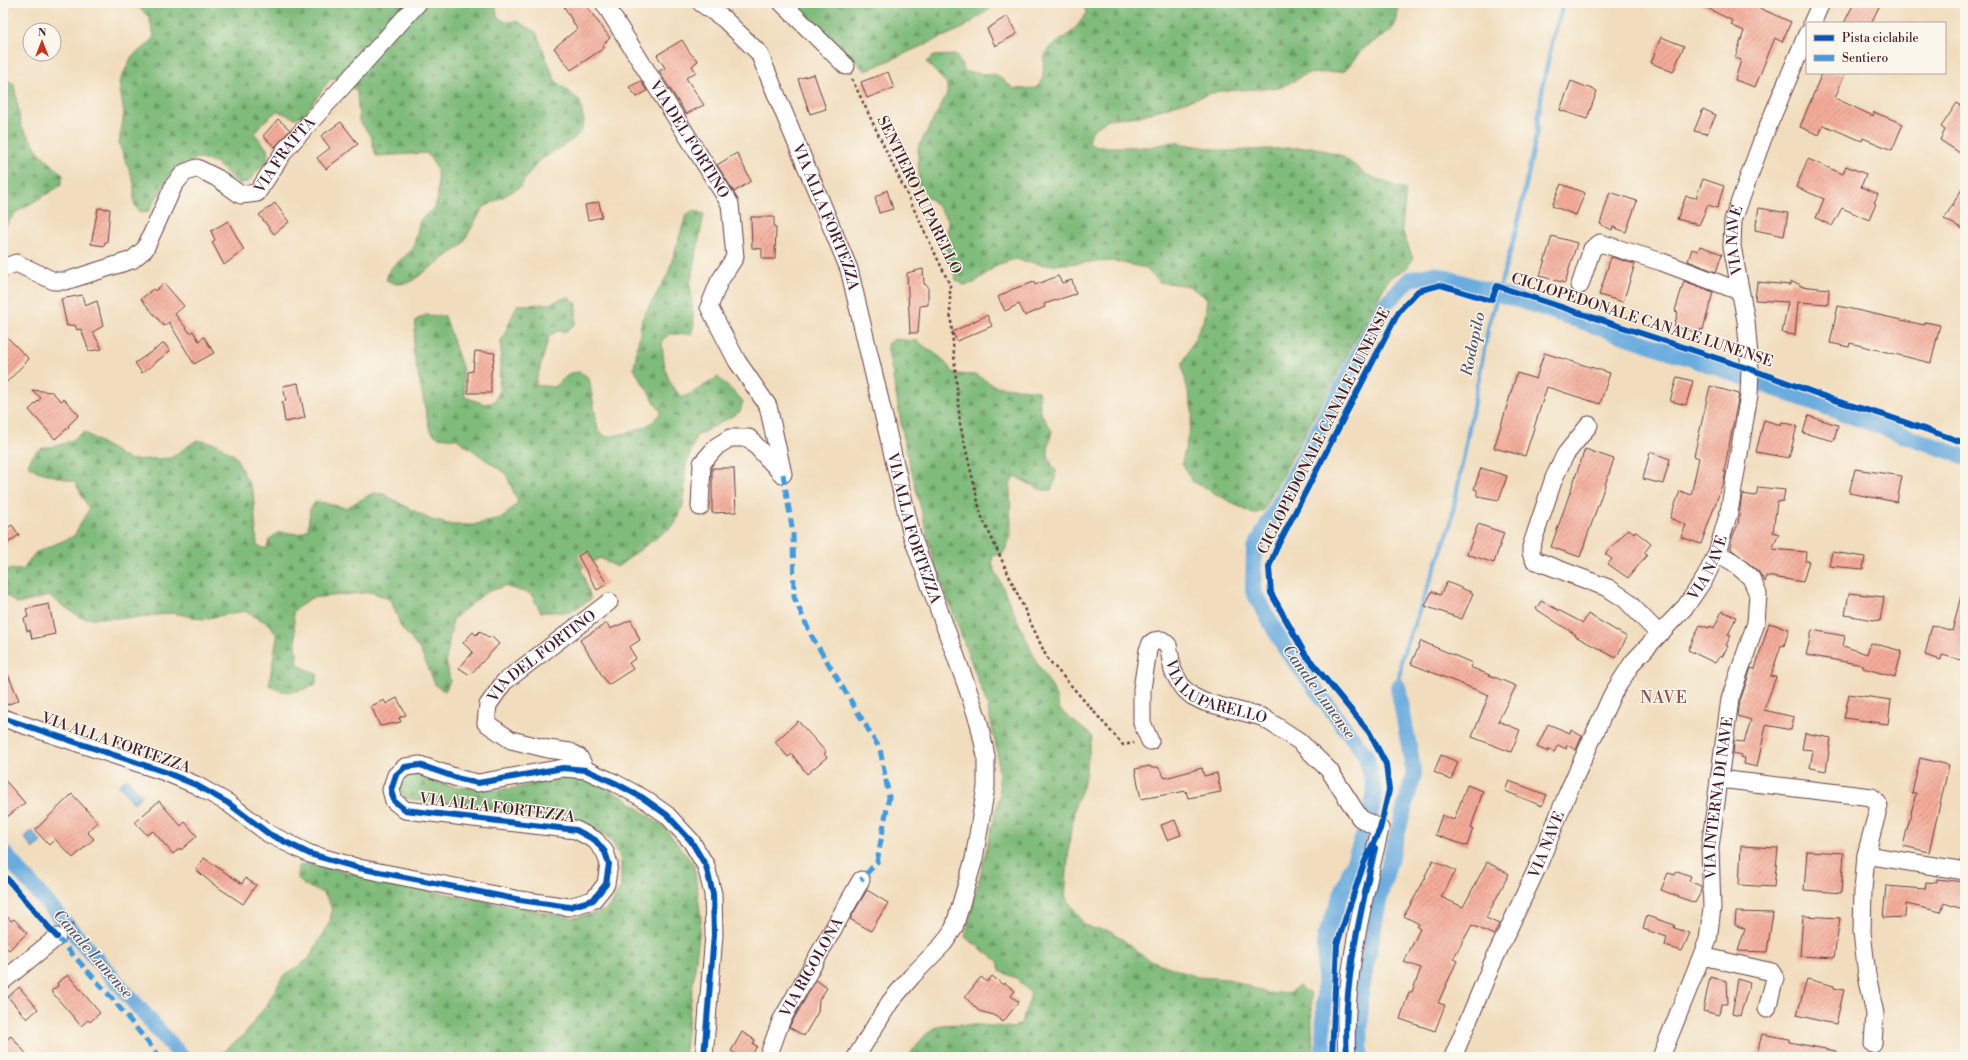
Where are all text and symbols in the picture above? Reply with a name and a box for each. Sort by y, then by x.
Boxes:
north arrow [22,22,62,62]
legend [1806,22,1946,74]
text: N [38,26,47,40]
text: Pista ciclabile [1842,31,1919,46]
text: Sentiero [1842,51,1888,66]
street label: VIA DEL FORTINO [645,76,734,202]
street label: VIA FRATTA [249,113,320,198]
street label: SENTIERO LUPARELLO [872,113,966,277]
street label: VIA ALLA FORTEZZA [788,140,863,293]
street label: VIA NAVE [1723,203,1747,278]
street label: CICLOPEDONALE CANALE LUNENSE [1509,269,1775,371]
street label: CICLOPEDONALE CANALE LUNENSE [1253,304,1395,558]
water label: Rodopilo [1456,310,1490,379]
street label: VIA ALLA FORTEZZA [883,450,946,607]
street label: VIA NAVE [1683,533,1731,605]
street label: VIA DEL FORTINO [483,606,600,707]
water label: Canale Lunense [1278,641,1360,743]
street label: VIA LUPARELLO [1161,657,1269,728]
district label: NAVE [1640,688,1688,708]
street label: VIA ALLA FORTEZZA [38,708,194,778]
street label: VIA INTERNA DI NAVE [1700,715,1737,881]
street label: VIA ALLA FORTEZZA [417,789,577,827]
street label: VIA NAVE [1524,808,1569,882]
water label: Canale Lunense [49,905,137,1003]
street label: VIA RIGOLONA [775,914,848,1021]

